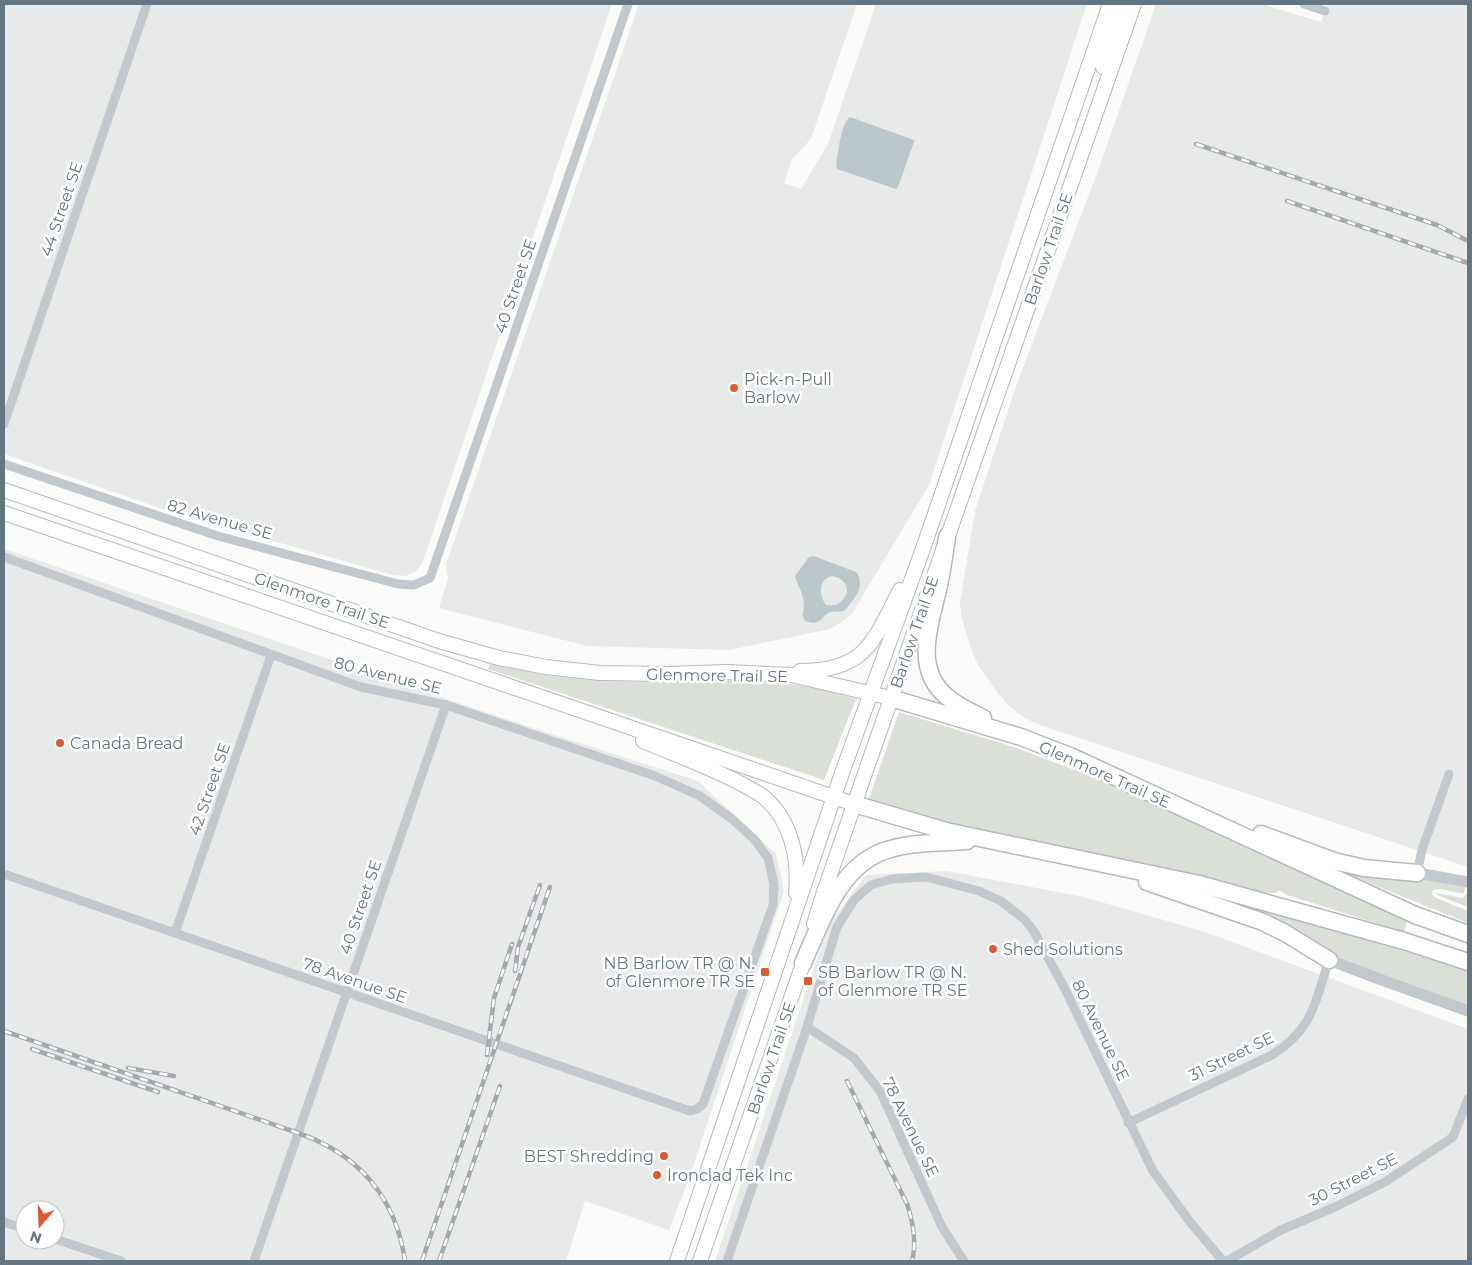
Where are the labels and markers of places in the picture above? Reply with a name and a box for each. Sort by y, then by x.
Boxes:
place label: Pick-n-Pull Barlow [744,370,832,407]
marker: Pick-n-Pull Barlow [728,382,740,394]
place label: Canada Bread [70,734,183,753]
marker: Canada Bread [54,737,66,749]
place label: Shed Solutions [1003,940,1123,959]
marker: Shed Solutions [987,943,999,955]
place label: NB Barlow TR @ N. of Glenmore TR SE [604,954,755,991]
place label: SB Barlow TR @ N. of Glenmore TR SE [818,963,967,1000]
marker: NB Barlow TR @ N. of Glenmore TR SE [759,966,771,978]
marker: SB Barlow TR @ N. of Glenmore TR SE [802,975,814,987]
place label: BEST Shredding [524,1147,654,1166]
marker: BEST Shredding [658,1150,670,1162]
place label: Ironclad Tek Inc [667,1166,793,1185]
marker: Ironclad Tek Inc [651,1169,663,1181]

